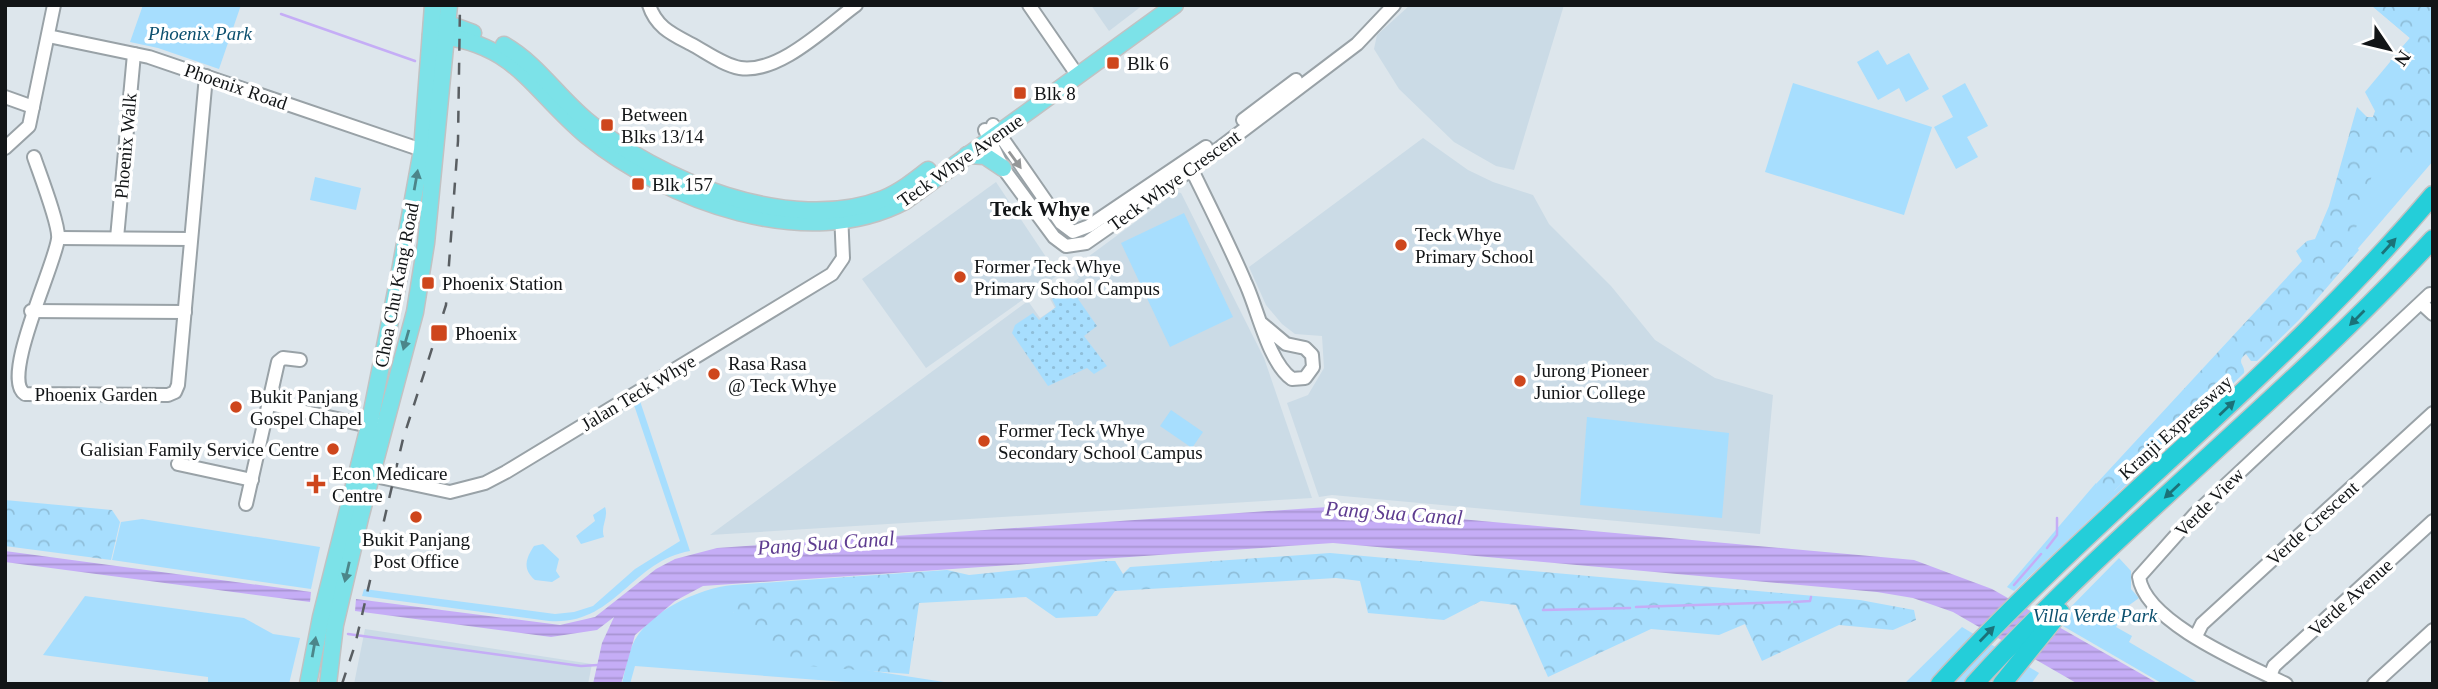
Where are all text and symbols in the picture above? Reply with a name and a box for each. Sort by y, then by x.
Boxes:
north arrow [2354,14,2424,84]
park label: Phoenix Park [147,23,253,44]
text: N [2390,47,2415,70]
place label: Blk 6 [1127,53,1169,74]
marker: Blk 6 [1105,55,1121,71]
street label: Phoenix Road [182,59,290,114]
place label: Blk 8 [1034,83,1076,104]
marker: Blk 8 [1012,85,1028,101]
street label: Phoenix Walk [110,92,141,200]
place label: Between Blks 13/14 [621,104,704,147]
street label: Teck Whye Avenue [894,109,1027,211]
marker: Between Blks 13/14 [599,117,615,133]
street label: Teck Whye Crescent [1104,125,1245,235]
one-way arrow [1008,151,1022,169]
one-way arrow [411,169,422,191]
place label: Blk 157 [652,174,713,195]
marker: Blk 157 [630,176,646,192]
district label: Teck Whye [990,197,1090,221]
street label: Choa Chu Kang Road [370,200,423,369]
place label: Teck Whye Primary School [1415,224,1534,267]
marker: Teck Whye Primary School [1393,237,1409,253]
one-way arrow [2381,238,2397,255]
place label: Former Teck Whye Primary School Campus [974,256,1160,299]
marker: Former Teck Whye Primary School Campus [952,269,968,285]
place label: Phoenix Station [442,273,563,294]
marker: Phoenix Station [420,275,436,291]
one-way arrow [2348,310,2365,327]
marker: Phoenix [429,323,449,343]
place label: Phoenix [455,323,518,344]
one-way arrow [401,329,411,350]
street label: Jalan Teck Whye [577,350,699,435]
place label: Rasa Rasa @ Teck Whye [728,353,836,396]
place label: Jurong Pioneer Junior College [1534,360,1649,403]
marker: Rasa Rasa @ Teck Whye [706,366,722,382]
street label: Kranji Expressway [2114,371,2237,484]
marker: Jurong Pioneer Junior College [1512,373,1528,389]
street label: Phoenix Garden [35,384,158,405]
place label: Bukit Panjang Gospel Chapel [250,386,362,429]
marker: Bukit Panjang Gospel Chapel [228,399,244,415]
one-way arrow [2218,401,2235,417]
place label: Former Teck Whye Secondary School Campus [998,420,1203,463]
marker: Former Teck Whye Secondary School Campus [976,433,992,449]
place label: Galisian Family Service Centre [80,439,319,460]
marker: Galisian Family Service Centre [325,441,341,457]
place label: Econ Medicare Centre [332,463,448,506]
street label: Verde View [2171,463,2248,541]
marker: Econ Medicare Centre [306,474,326,494]
street label: Verde Crescent [2262,476,2363,570]
one-way arrow [2163,483,2181,499]
water label: Pang Sua Canal [1323,496,1464,530]
marker: Bukit Panjang Post Office [408,509,424,525]
water label: Pang Sua Canal [755,526,896,560]
place label: Bukit Panjang Post Office [362,529,471,572]
street label: Verde Avenue [2304,554,2397,641]
one-way arrow [342,561,353,583]
park label: Villa Verde Park [2033,605,2158,626]
one-way arrow [1978,626,1994,643]
one-way arrow [309,636,320,658]

